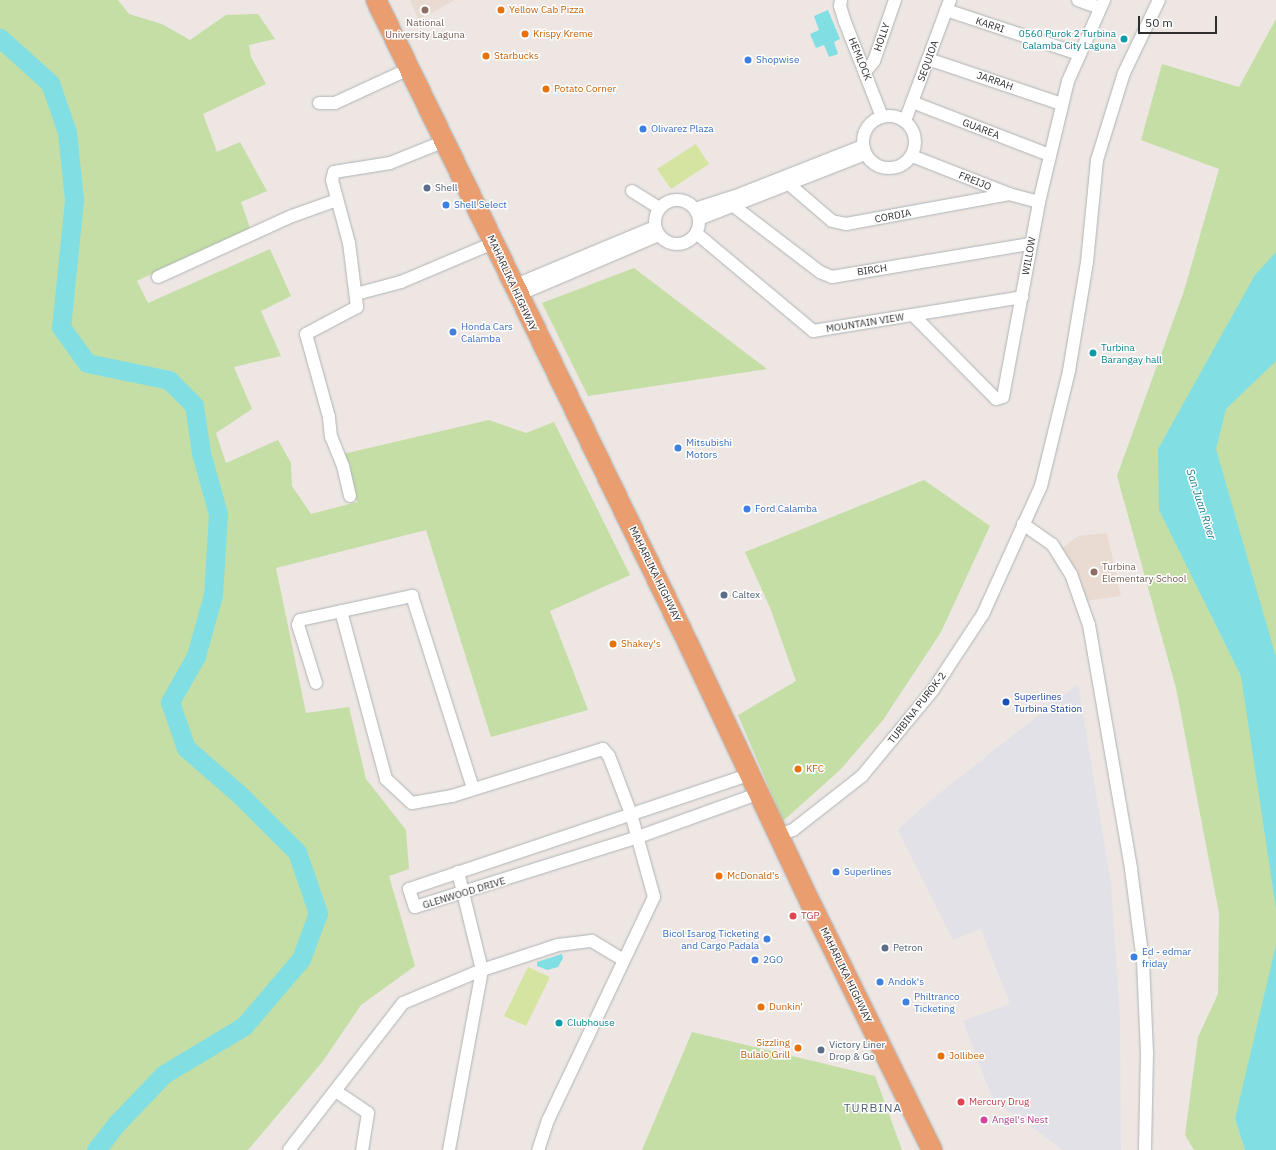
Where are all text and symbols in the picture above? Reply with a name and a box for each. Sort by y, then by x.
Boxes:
place label: Yellow Cab Pizza [509,4,584,16]
marker: National University Laguna [420,5,430,15]
marker: Yellow Cab Pizza [496,5,506,15]
scale bar [1140,8,1219,34]
street label: KARRI [974,15,1006,35]
text: 50 m [1145,15,1173,30]
place label: National University Laguna [385,16,465,40]
street label: HOLLY [872,21,892,53]
place label: 0560 Purok 2 Turbina Calamba City Laguna [1019,27,1116,50]
place label: Krispy Kreme [533,28,593,40]
marker: Krispy Kreme [520,29,530,39]
marker: 0560 Purok 2 Turbina Calamba City Laguna [1119,34,1129,44]
street label: HEMLOCK [846,36,874,82]
street label: SEQUIOA [915,39,941,83]
place label: Starbucks [494,50,539,62]
marker: Starbucks [481,51,491,61]
place label: Shopwise [756,54,799,66]
marker: Shopwise [743,55,753,65]
street label: JARRAH [975,69,1015,93]
place label: Potato Corner [554,83,616,95]
marker: Potato Corner [541,84,551,94]
street label: GUAREA [961,116,1001,142]
place label: Olivarez Plaza [651,123,714,135]
marker: Olivarez Plaza [638,124,648,134]
street label: FREIJO [957,169,993,193]
place label: Shell [435,182,457,194]
marker: Shell [422,183,432,193]
place label: Shell Select [454,199,507,211]
marker: Shell Select [441,200,451,210]
street label: CORDIA [874,207,912,225]
street label: MAHARLIKA HIGHWAY [485,233,539,333]
street label: WILLOW [1020,236,1038,276]
street label: BIRCH [856,262,888,278]
street label: MOUNTAIN VIEW [825,311,905,335]
place label: Honda Cars Calamba [461,320,513,344]
marker: Honda Cars Calamba [448,327,458,337]
place label: Turbina Barangay hall [1101,341,1162,364]
marker: Turbina Barangay hall [1088,348,1098,358]
place label: Mitsubishi Motors [686,436,732,460]
marker: Mitsubishi Motors [673,443,683,453]
water label: San Juan River [1183,467,1219,541]
place label: Ford Calamba [755,503,817,515]
marker: Ford Calamba [742,504,752,514]
street label: MAHARLIKA HIGHWAY [627,525,683,623]
place label: Turbina Elementary School [1102,560,1186,584]
marker: Turbina Elementary School [1089,567,1099,577]
place label: Caltex [732,589,760,601]
marker: Caltex [719,590,729,600]
place label: Shakey's [621,638,661,650]
marker: Shakey's [608,639,618,649]
street label: TURBINA PUROK-2 [885,670,949,746]
place label: Superlines Turbina Station [1014,690,1082,714]
marker: Superlines Turbina Station [1001,697,1011,707]
place label: KFC [806,763,824,775]
marker: KFC [793,764,803,774]
place label: Superlines [844,866,892,878]
marker: Superlines [831,867,841,877]
place label: McDonald's [727,870,779,882]
marker: McDonald's [714,871,724,881]
street label: GLENWOOD DRIVE [421,875,507,911]
place label: TGP [801,910,820,922]
marker: TGP [788,911,798,921]
street label: MAHARLIKA HIGHWAY [818,926,874,1024]
place label: Bicol Isarog Ticketing and Cargo Padala [662,927,759,950]
marker: Bicol Isarog Ticketing and Cargo Padala [762,934,772,944]
place label: Petron [893,942,923,954]
marker: Petron [880,943,890,953]
place label: Ed - edmar friday [1142,945,1191,968]
marker: Ed - edmar friday [1129,952,1139,962]
place label: 2GO [763,954,783,966]
marker: 2GO [750,955,760,965]
place label: Andok's [888,976,924,988]
marker: Andok's [875,977,885,987]
place label: Philtranco Ticketing [914,990,960,1014]
marker: Philtranco Ticketing [901,997,911,1007]
place label: Dunkin' [769,1001,803,1013]
marker: Dunkin' [756,1002,766,1012]
place label: Clubhouse [567,1017,615,1029]
marker: Clubhouse [554,1018,564,1028]
place label: Sizzling Bulalo Grill [741,1036,790,1060]
place label: Victory Liner Drop & Go [829,1038,885,1062]
marker: Sizzling Bulalo Grill [793,1043,803,1053]
marker: Victory Liner Drop & Go [816,1045,826,1055]
place label: Jollibee [949,1050,984,1062]
marker: Jollibee [936,1051,946,1061]
place label: Mercury Drug [969,1096,1029,1108]
marker: Mercury Drug [956,1097,966,1107]
district label: TURBINA [844,1101,902,1115]
place label: Angel's Nest [992,1114,1048,1126]
marker: Angel's Nest [979,1115,989,1125]

